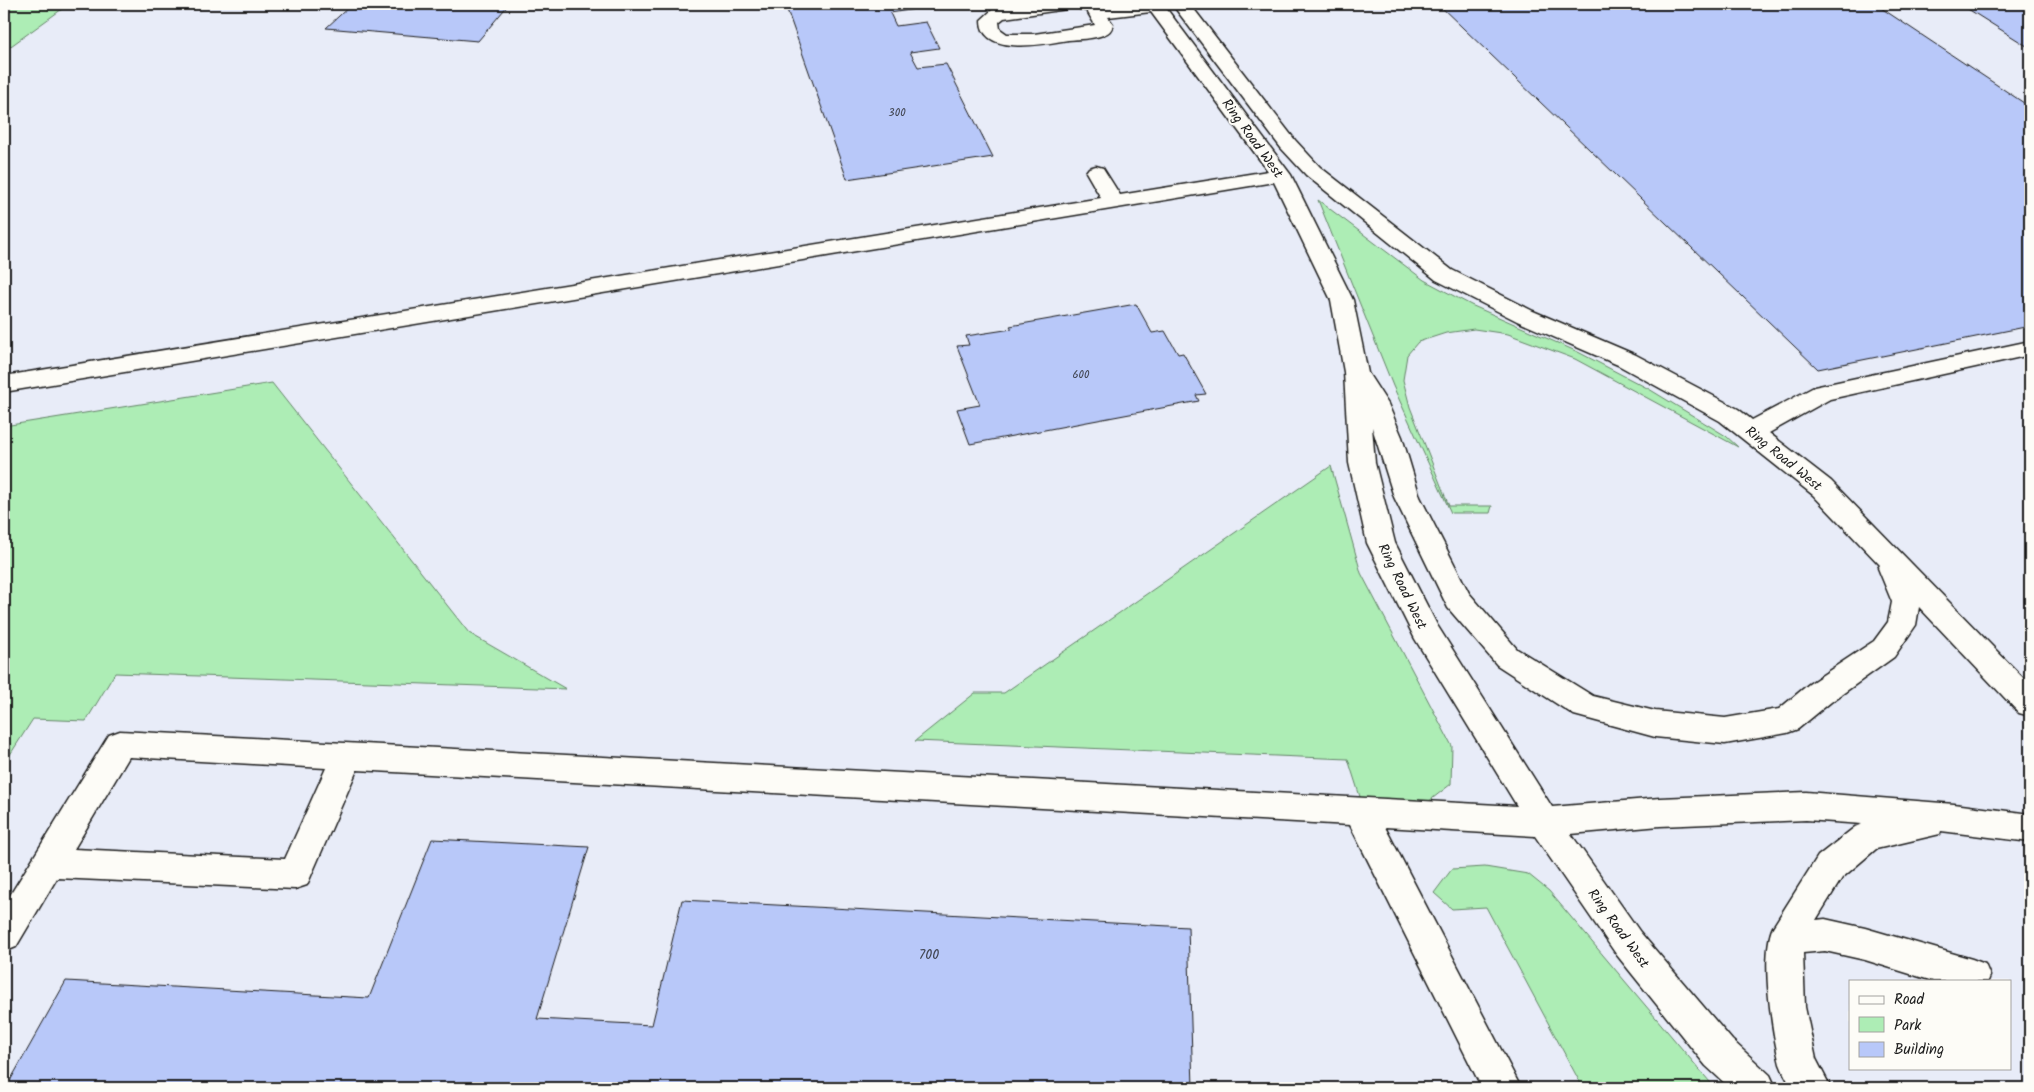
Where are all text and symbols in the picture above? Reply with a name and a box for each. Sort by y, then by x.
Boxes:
street label: Ring Road West [1216,94,1289,183]
house number: 300 [888,104,906,122]
house number: 600 [1072,366,1090,384]
street label: Ring Road West [1740,421,1827,497]
street label: Ring Road West [1372,540,1433,634]
street label: Ring Road West [1582,884,1655,973]
house number: 700 [919,944,939,966]
legend [1849,980,2012,1070]
text: Road [1894,988,1925,1012]
text: Park [1894,1014,1922,1038]
text: Building [1894,1038,1944,1062]

